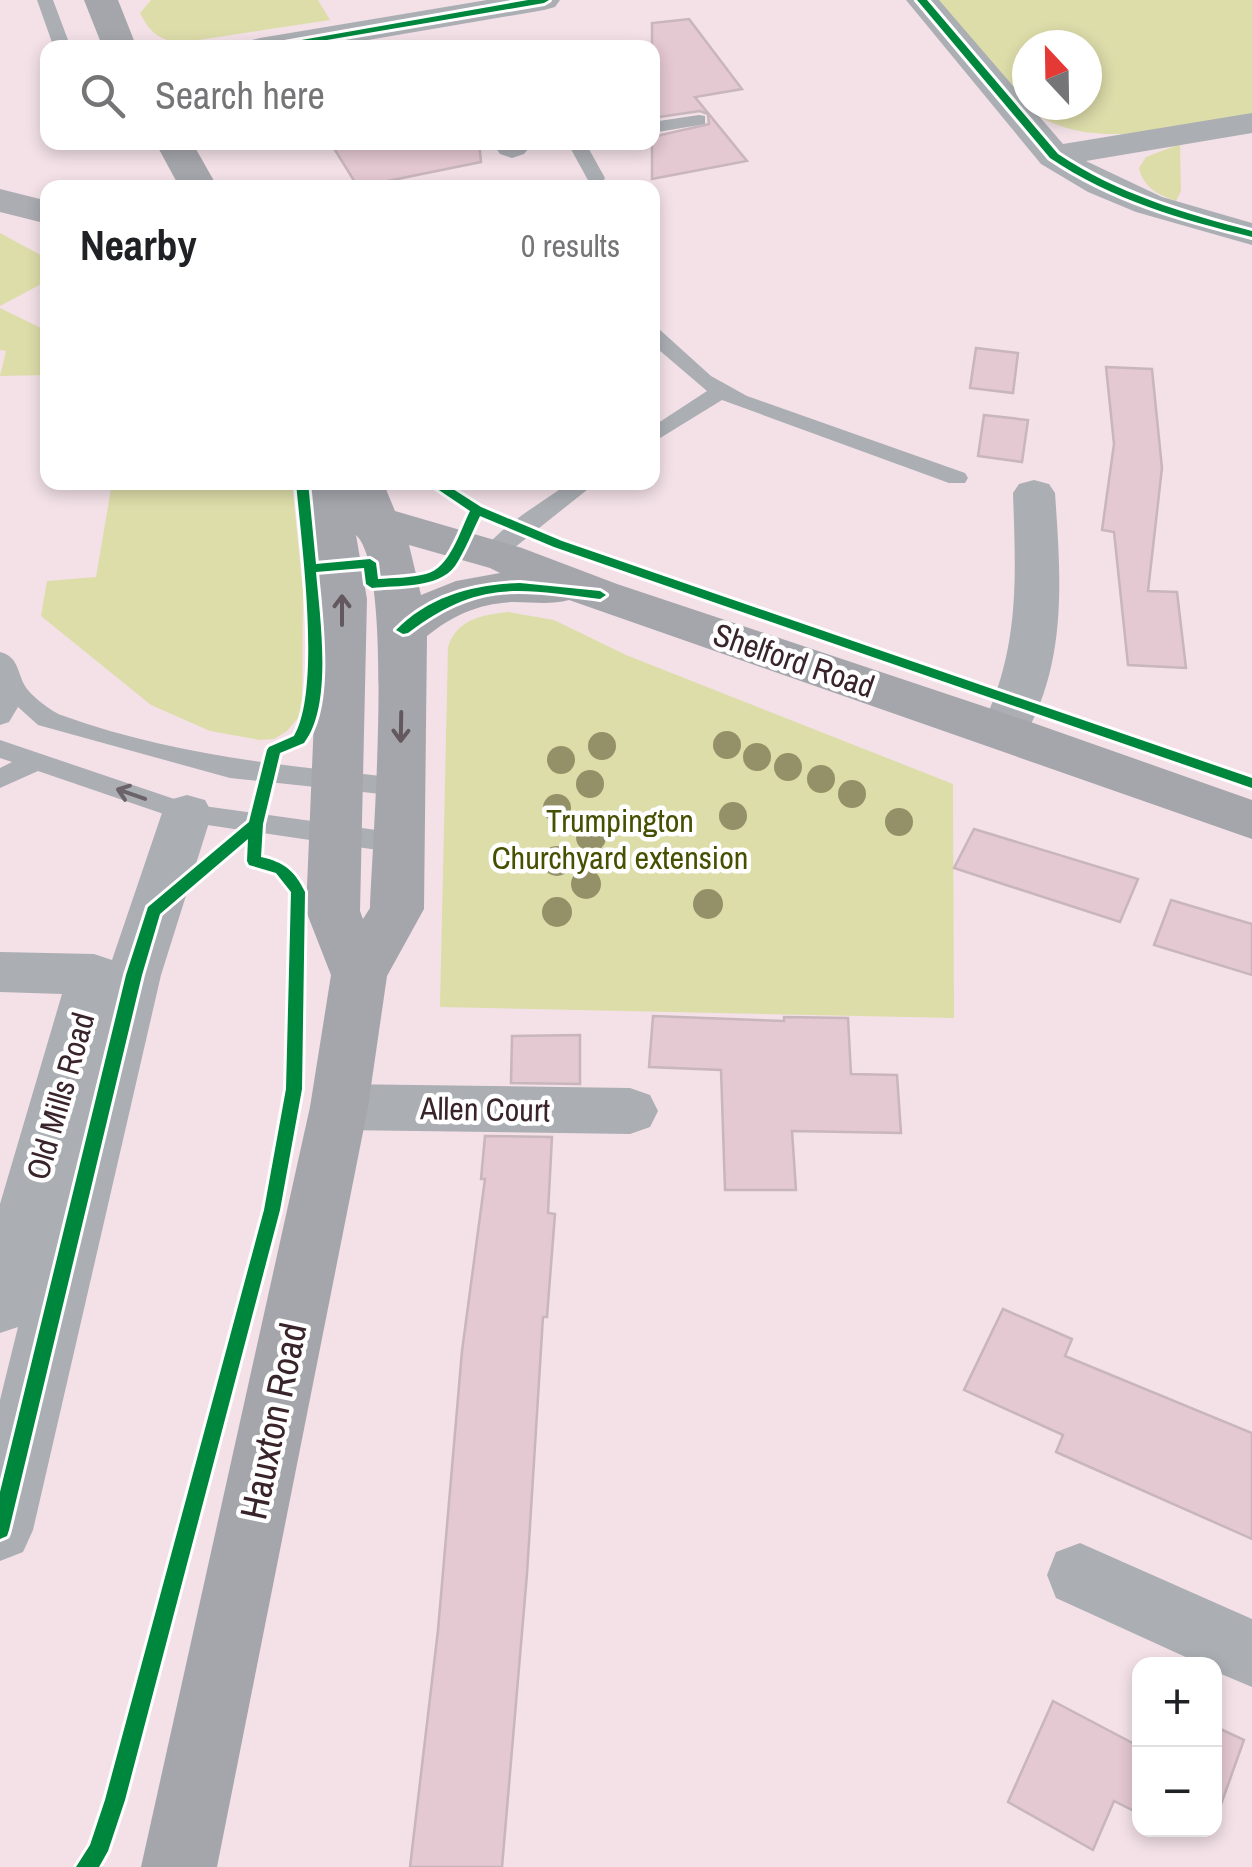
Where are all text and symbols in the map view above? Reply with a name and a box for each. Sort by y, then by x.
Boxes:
north arrow [1012,30,1102,120]
search box [40,40,660,150]
icon: search [75,68,130,123]
text: Search here [155,70,325,121]
text: Nearby [80,217,197,273]
text: 0 results [521,224,620,267]
one-way arrow [332,595,352,628]
street label: Shelford Road [708,612,880,708]
one-way arrow [391,711,410,743]
one-way arrow [116,783,148,801]
park label: Trumpington Churchyard extension [492,799,748,879]
street label: Old Mills Road [16,1007,104,1185]
street label: Allen Court [419,1086,550,1132]
street label: Hauxton Road [227,1318,319,1524]
map controls [1132,1657,1222,1837]
button: + [1132,1657,1222,1747]
button: − [1132,1747,1222,1837]

